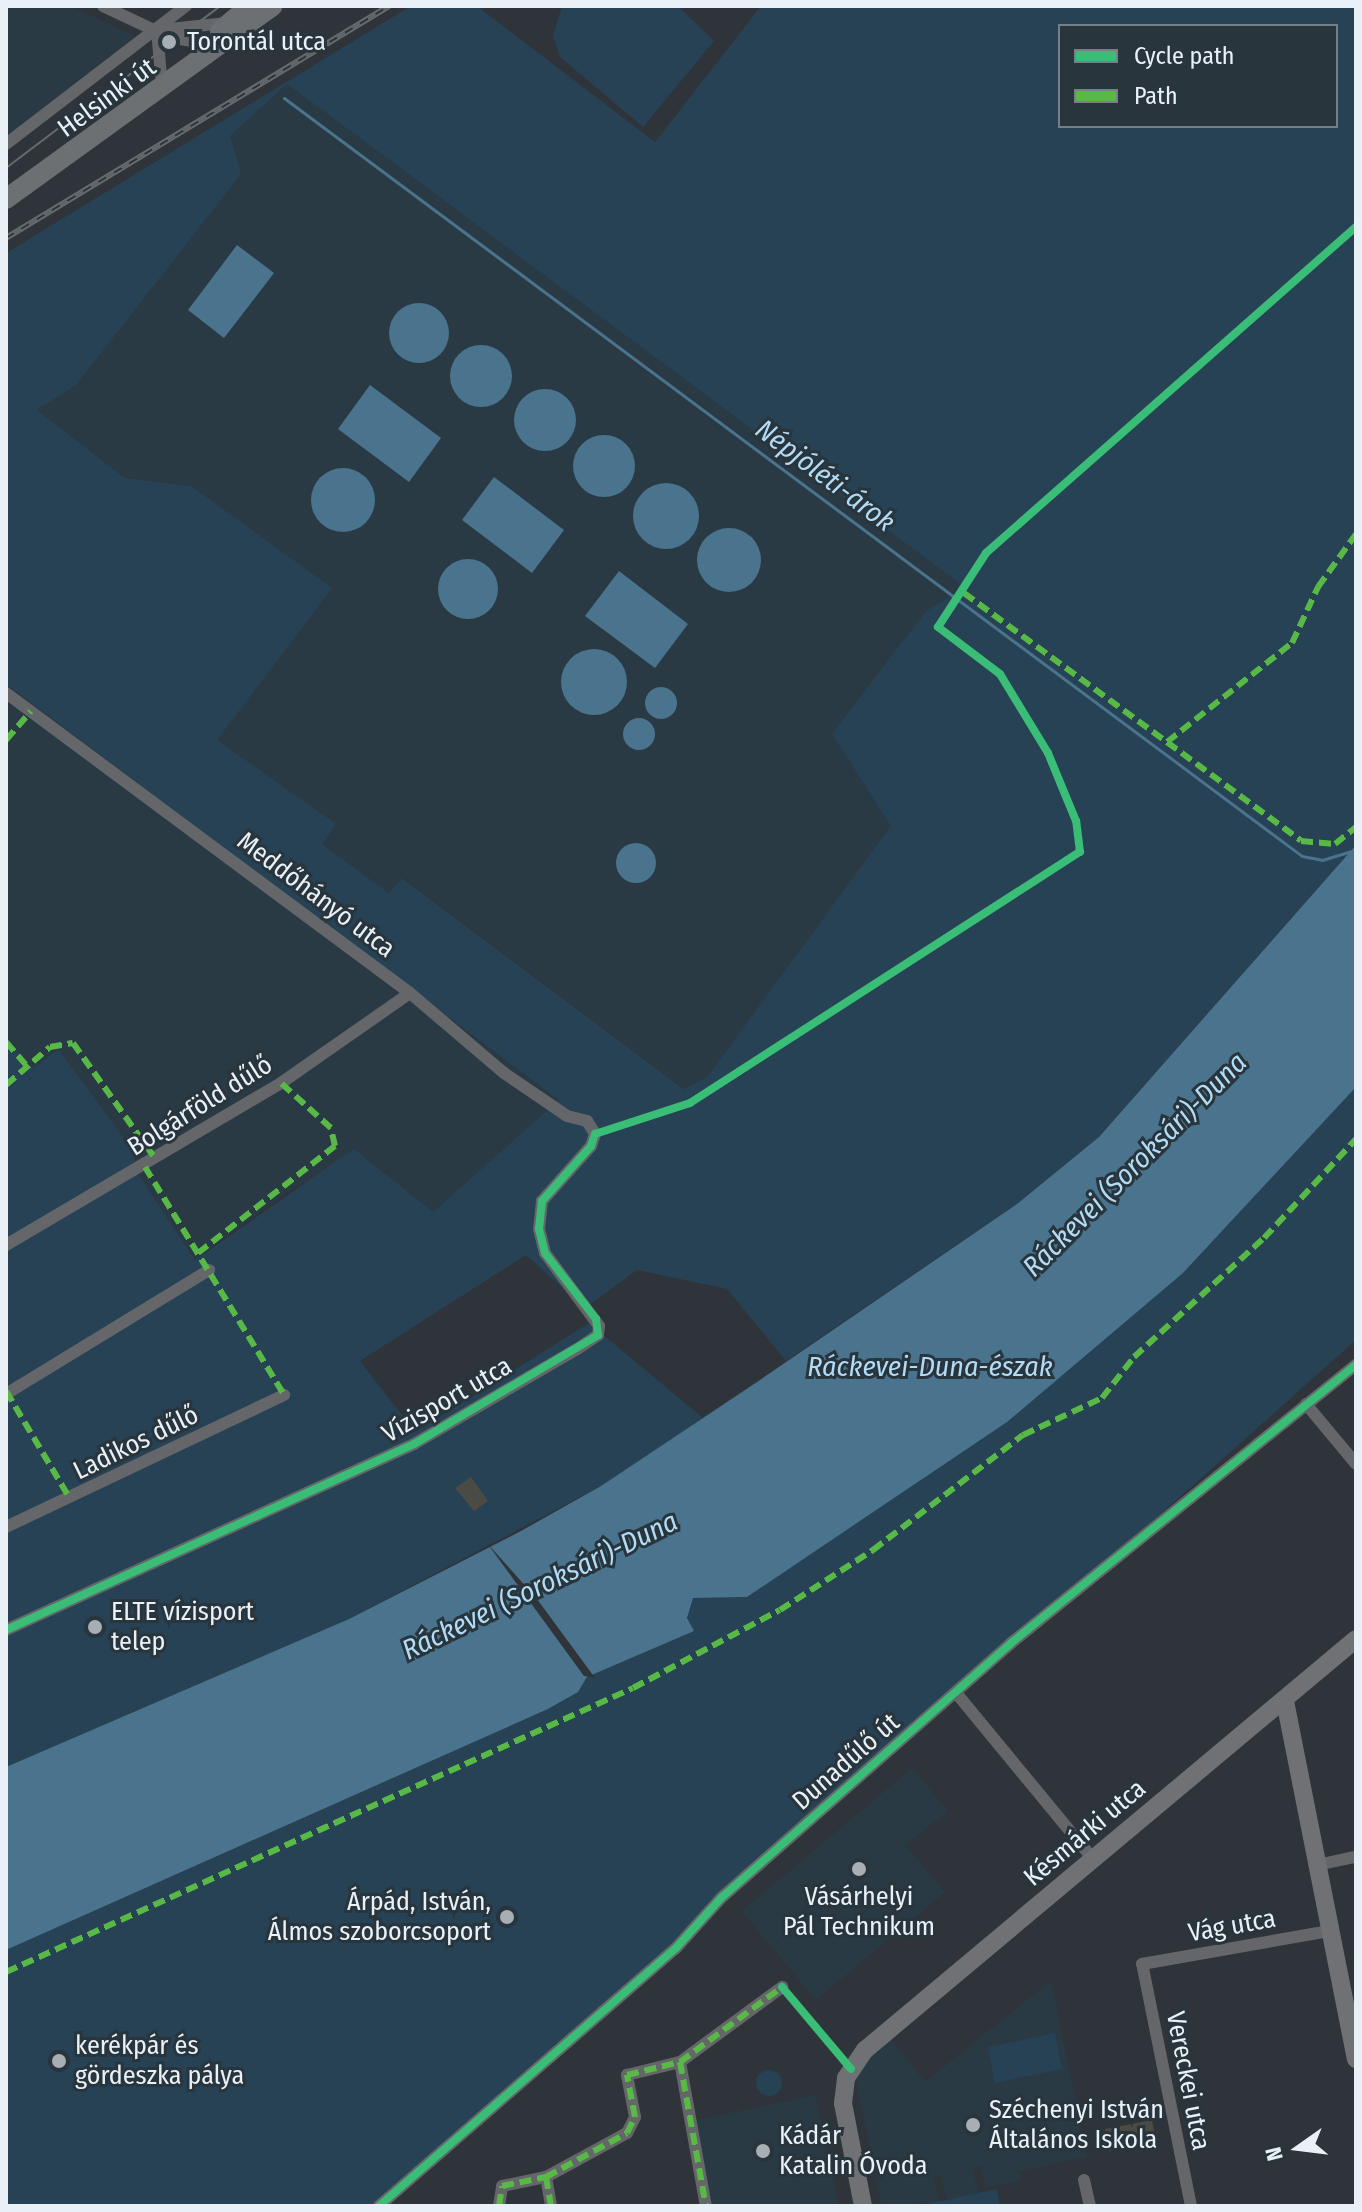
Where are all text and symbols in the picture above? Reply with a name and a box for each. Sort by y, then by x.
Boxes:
legend [1058,24,1338,128]
place label: Torontál utca [187,26,326,58]
marker: Torontál utca [158,31,180,53]
text: Cycle path [1134,42,1234,70]
street label: Helsinki út [52,52,162,144]
text: Path [1134,82,1178,110]
water label: Népjóléti-árok [749,413,901,539]
street label: Meddőhányó utca [231,826,401,964]
water label: Ráckevei (Soroksári)-Duna [1016,1046,1254,1284]
street label: Bolgárföld dűlő [122,1049,278,1163]
street label: Vízisport utca [377,1350,517,1450]
water label: Ráckevei-Duna-észak [807,1350,1053,1384]
street label: Ladikos dűlő [68,1399,204,1487]
water label: Ráckevei (Soroksári)-Duna [397,1505,683,1667]
place label: ELTE vízisport telep [111,1596,254,1658]
marker: ELTE vízisport telep [86,1618,104,1636]
street label: Dunadűlő út [786,1707,906,1817]
street label: Késmárki utca [1018,1773,1152,1893]
marker: Vásárhelyi Pál Technikum [850,1860,868,1878]
place label: Vásárhelyi Pál Technikum [783,1881,935,1942]
place label: Árpád, István, Álmos szoborcsoport [268,1886,491,1948]
street label: Vág utca [1186,1903,1278,1949]
marker: Árpád, István, Álmos szoborcsoport [498,1908,516,1926]
street label: Vereckei utca [1159,2009,1217,2153]
place label: kerékpár és gördeszka pálya [75,2030,244,2092]
marker: kerékpár és gördeszka pálya [50,2052,68,2070]
place label: Széchenyi István Általános Iskola [989,2094,1164,2156]
north arrow [1258,2108,1338,2188]
marker: Széchenyi István Általános Iskola [964,2116,982,2134]
place label: Kádár Katalin Óvoda [779,2120,927,2182]
marker: Kádár Katalin Óvoda [754,2142,772,2160]
text: N [1260,2144,1289,2164]

